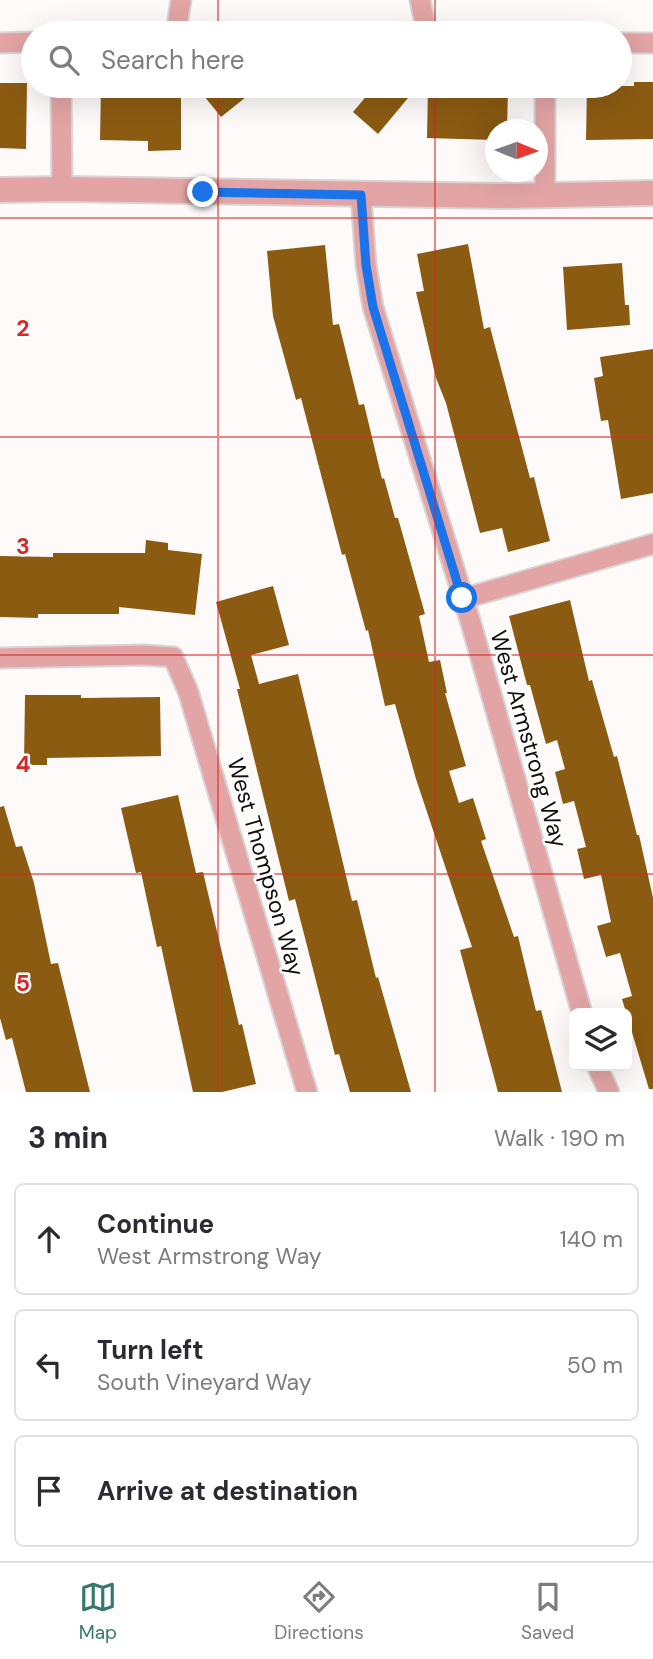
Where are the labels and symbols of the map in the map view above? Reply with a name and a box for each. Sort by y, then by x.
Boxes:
north arrow [485,119,548,182]
route end [187,176,218,207]
text: 2 [16,313,30,343]
text: 3 [16,531,30,561]
route start [446,582,477,613]
street label: West Armstrong Way [484,627,574,851]
text: 4 [16,749,31,779]
street label: West Thompson Way [220,754,312,980]
text: 5 [16,968,30,998]

